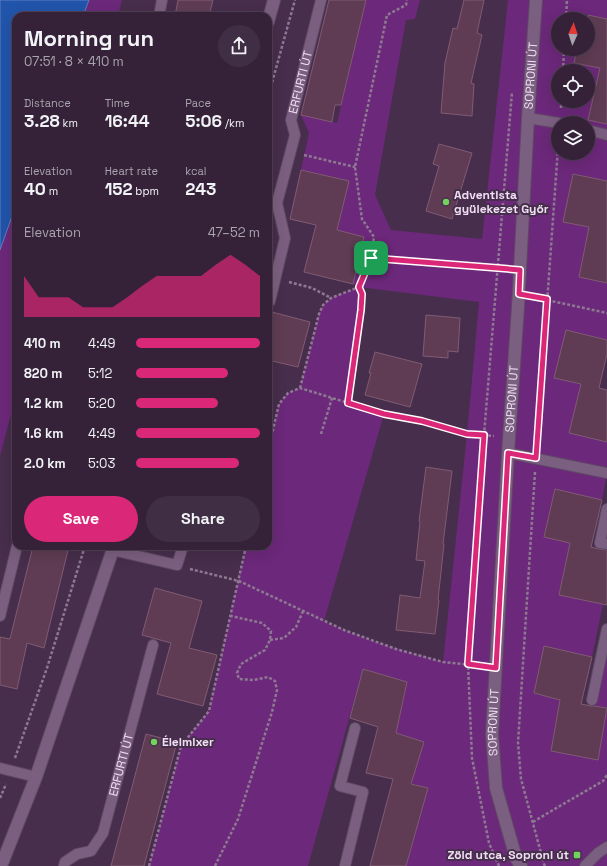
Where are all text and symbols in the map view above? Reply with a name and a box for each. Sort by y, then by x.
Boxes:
north arrow [551,12,595,56]
map controls [551,12,595,160]
text: Morning run [24,24,154,52]
button: share [218,25,260,67]
street label: SOPRONI ÚT [521,41,541,110]
street label: ERFURTI ÚT [285,49,316,115]
text: 07:51 · 8 × 410 m [24,53,124,70]
button: locate [551,64,595,108]
text: Distance [24,96,71,110]
text: Time [105,96,130,110]
text: Pace [185,96,211,110]
text: 3.28 [24,110,60,132]
text: 16:44 [105,110,150,132]
text: 5:06 [185,110,222,132]
text: km [60,116,78,130]
text: /km [222,116,244,130]
button: layers [551,116,595,160]
text: Elevation [24,164,72,178]
text: Heart rate [105,164,158,178]
text: kcal [185,164,207,178]
text: 40 [24,178,46,200]
text: 152 [105,178,133,200]
text: 243 [185,178,216,200]
text: m [46,184,58,198]
text: bpm [133,184,159,198]
place label: Adventista gyülekezet Győr [454,187,549,217]
marker: Adventista gyülekezet Győr [441,197,451,207]
text: Elevation [24,224,81,241]
text: 47–52 m [208,224,260,241]
pin [354,241,388,275]
icon: arrive [360,247,382,269]
text: 410 m [24,335,60,352]
text: 4:49 [88,335,116,352]
text: 820 m [24,365,62,382]
text: 5:12 [88,365,112,382]
street label: SOPRONI ÚT [501,365,522,433]
text: 1.2 km [24,395,63,412]
text: 5:20 [88,395,115,412]
text: 1.6 km [24,425,63,442]
text: 4:49 [88,425,116,442]
text: 2.0 km [24,455,66,472]
text: 5:03 [88,455,115,472]
button: Save [24,496,138,542]
button: Share [146,496,260,542]
street label: SOPRONI ÚT [484,688,503,757]
street label: ERFURTI ÚT [105,732,137,798]
place label: Élelmixer [162,734,214,750]
marker: Élelmixer [149,737,159,747]
place label: Zöld utca, Soproni út [447,847,569,863]
marker: Zöld utca, Soproni út [572,850,582,860]

